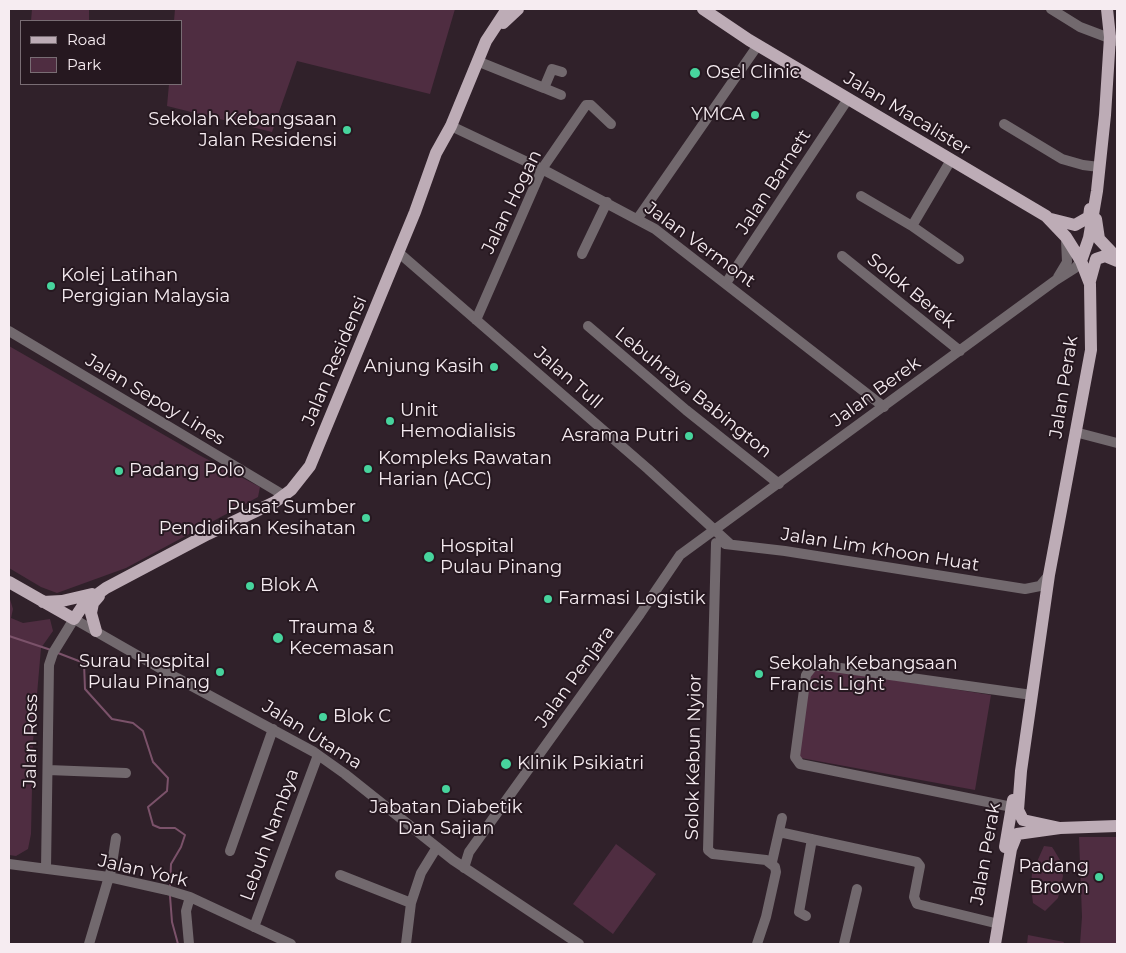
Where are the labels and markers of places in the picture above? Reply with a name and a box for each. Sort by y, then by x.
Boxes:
place label: Osel Clinic [706,62,800,84]
marker: Osel Clinic [688,66,702,80]
place label: YMCA [691,104,745,126]
place label: Sekolah Kebangsaan Jalan Residensi [148,109,337,152]
marker: YMCA [749,109,761,121]
marker: Sekolah Kebangsaan Jalan Residensi [341,124,353,136]
place label: Kolej Latihan Pergigian Malaysia [61,265,230,308]
marker: Kolej Latihan Pergigian Malaysia [45,280,57,292]
place label: Anjung Kasih [364,356,484,378]
marker: Anjung Kasih [488,361,500,373]
place label: Unit Hemodialisis [400,400,516,442]
marker: Unit Hemodialisis [384,415,396,427]
place label: Asrama Putri [562,425,679,447]
marker: Asrama Putri [683,430,695,442]
place label: Kompleks Rawatan Harian (ACC) [378,448,552,490]
place label: Padang Polo [129,460,244,482]
marker: Kompleks Rawatan Harian (ACC) [362,463,374,475]
marker: Padang Polo [113,465,125,477]
place label: Pusat Sumber Pendidikan Kesihatan [159,497,356,540]
marker: Pusat Sumber Pendidikan Kesihatan [360,512,372,524]
place label: Hospital Pulau Pinang [440,536,562,578]
marker: Hospital Pulau Pinang [422,550,436,564]
place label: Blok A [260,575,318,597]
marker: Blok A [244,580,256,592]
place label: Farmasi Logistik [558,588,705,610]
marker: Farmasi Logistik [542,593,554,605]
place label: Trauma & Kecemasan [289,617,394,660]
marker: Trauma & Kecemasan [271,631,285,645]
place label: Surau Hospital Pulau Pinang [79,651,210,694]
place label: Sekolah Kebangsaan Francis Light [769,653,958,696]
marker: Surau Hospital Pulau Pinang [214,666,226,678]
marker: Sekolah Kebangsaan Francis Light [753,668,765,680]
place label: Blok C [333,706,391,728]
marker: Blok C [317,711,329,723]
place label: Klinik Psikiatri [517,753,644,775]
marker: Klinik Psikiatri [499,757,513,771]
marker: Jabatan Diabetik Dan Sajian [440,783,452,795]
place label: Jabatan Diabetik Dan Sajian [369,797,523,840]
place label: Padang Brown [1018,856,1089,899]
marker: Padang Brown [1093,871,1105,883]

